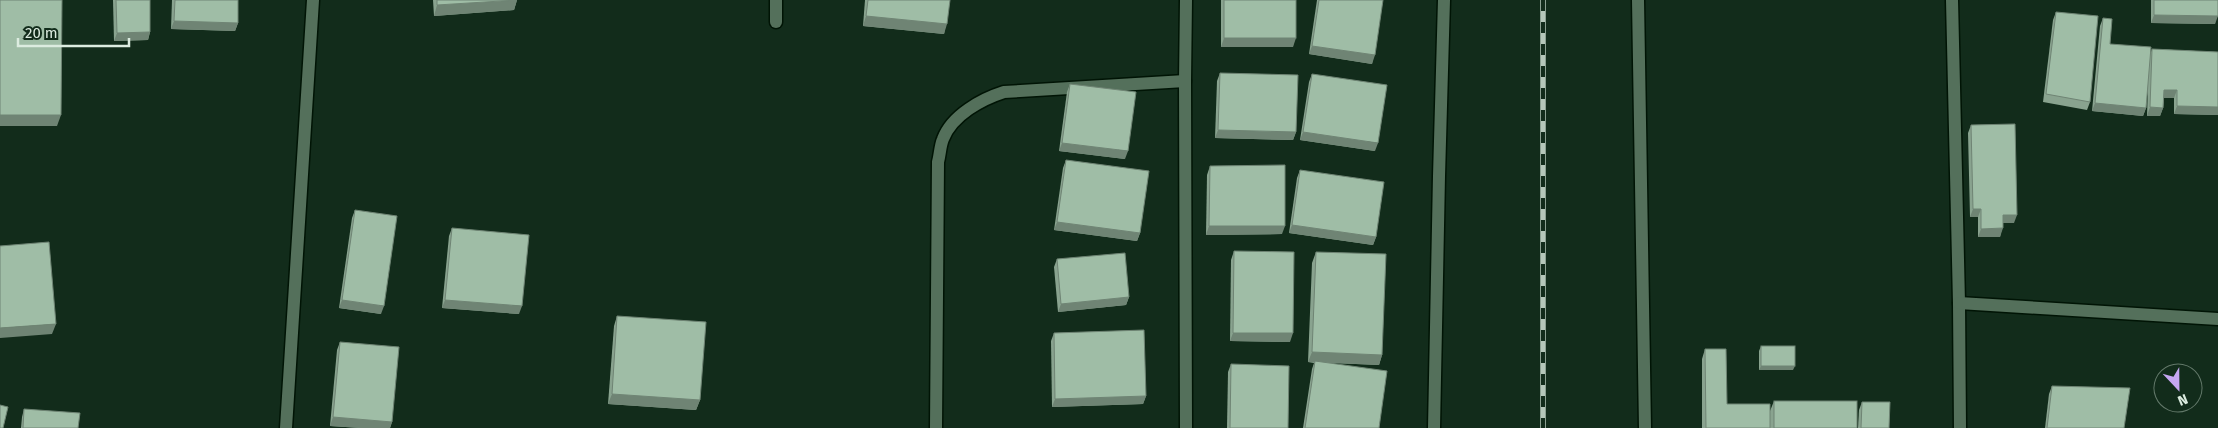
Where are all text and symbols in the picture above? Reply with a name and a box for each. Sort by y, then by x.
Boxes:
scale bar [18,15,129,47]
text: 20 m [25,24,58,42]
north arrow [2153,363,2203,413]
text: N [2175,390,2190,409]

